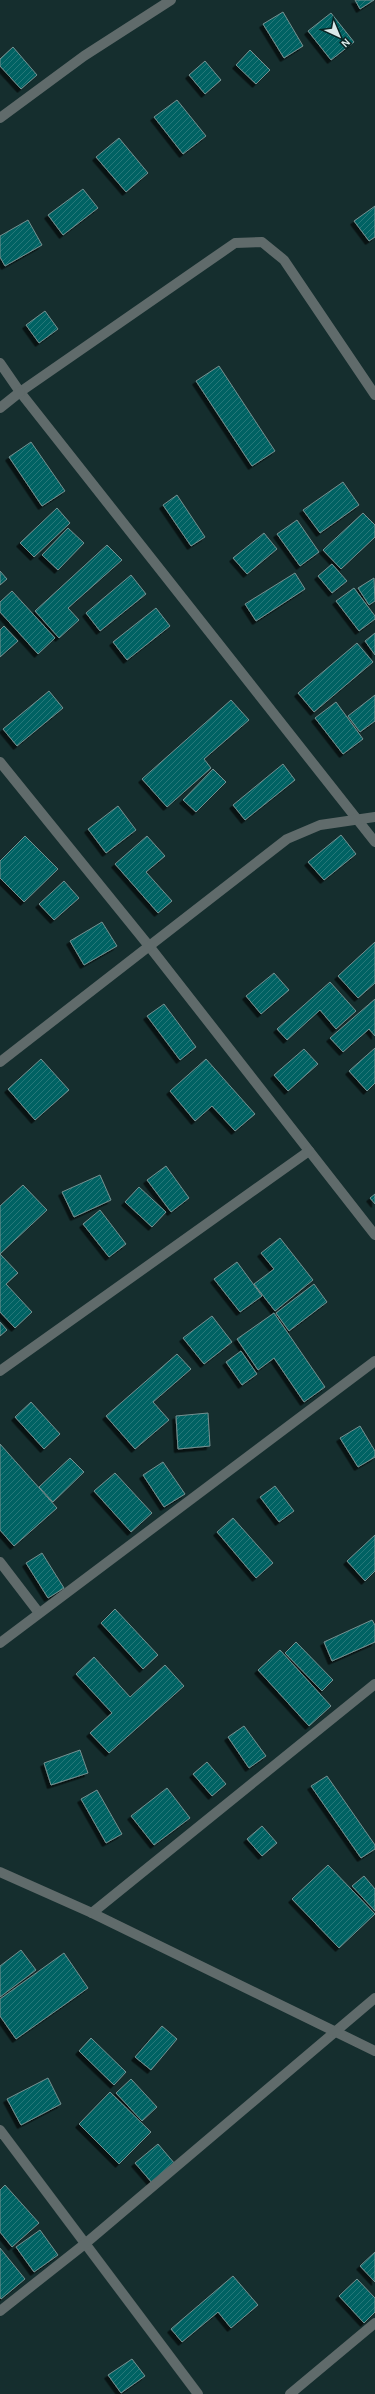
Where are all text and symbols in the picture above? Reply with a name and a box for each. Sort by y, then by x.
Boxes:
north arrow [319,16,359,56]
text: N [339,36,352,49]

